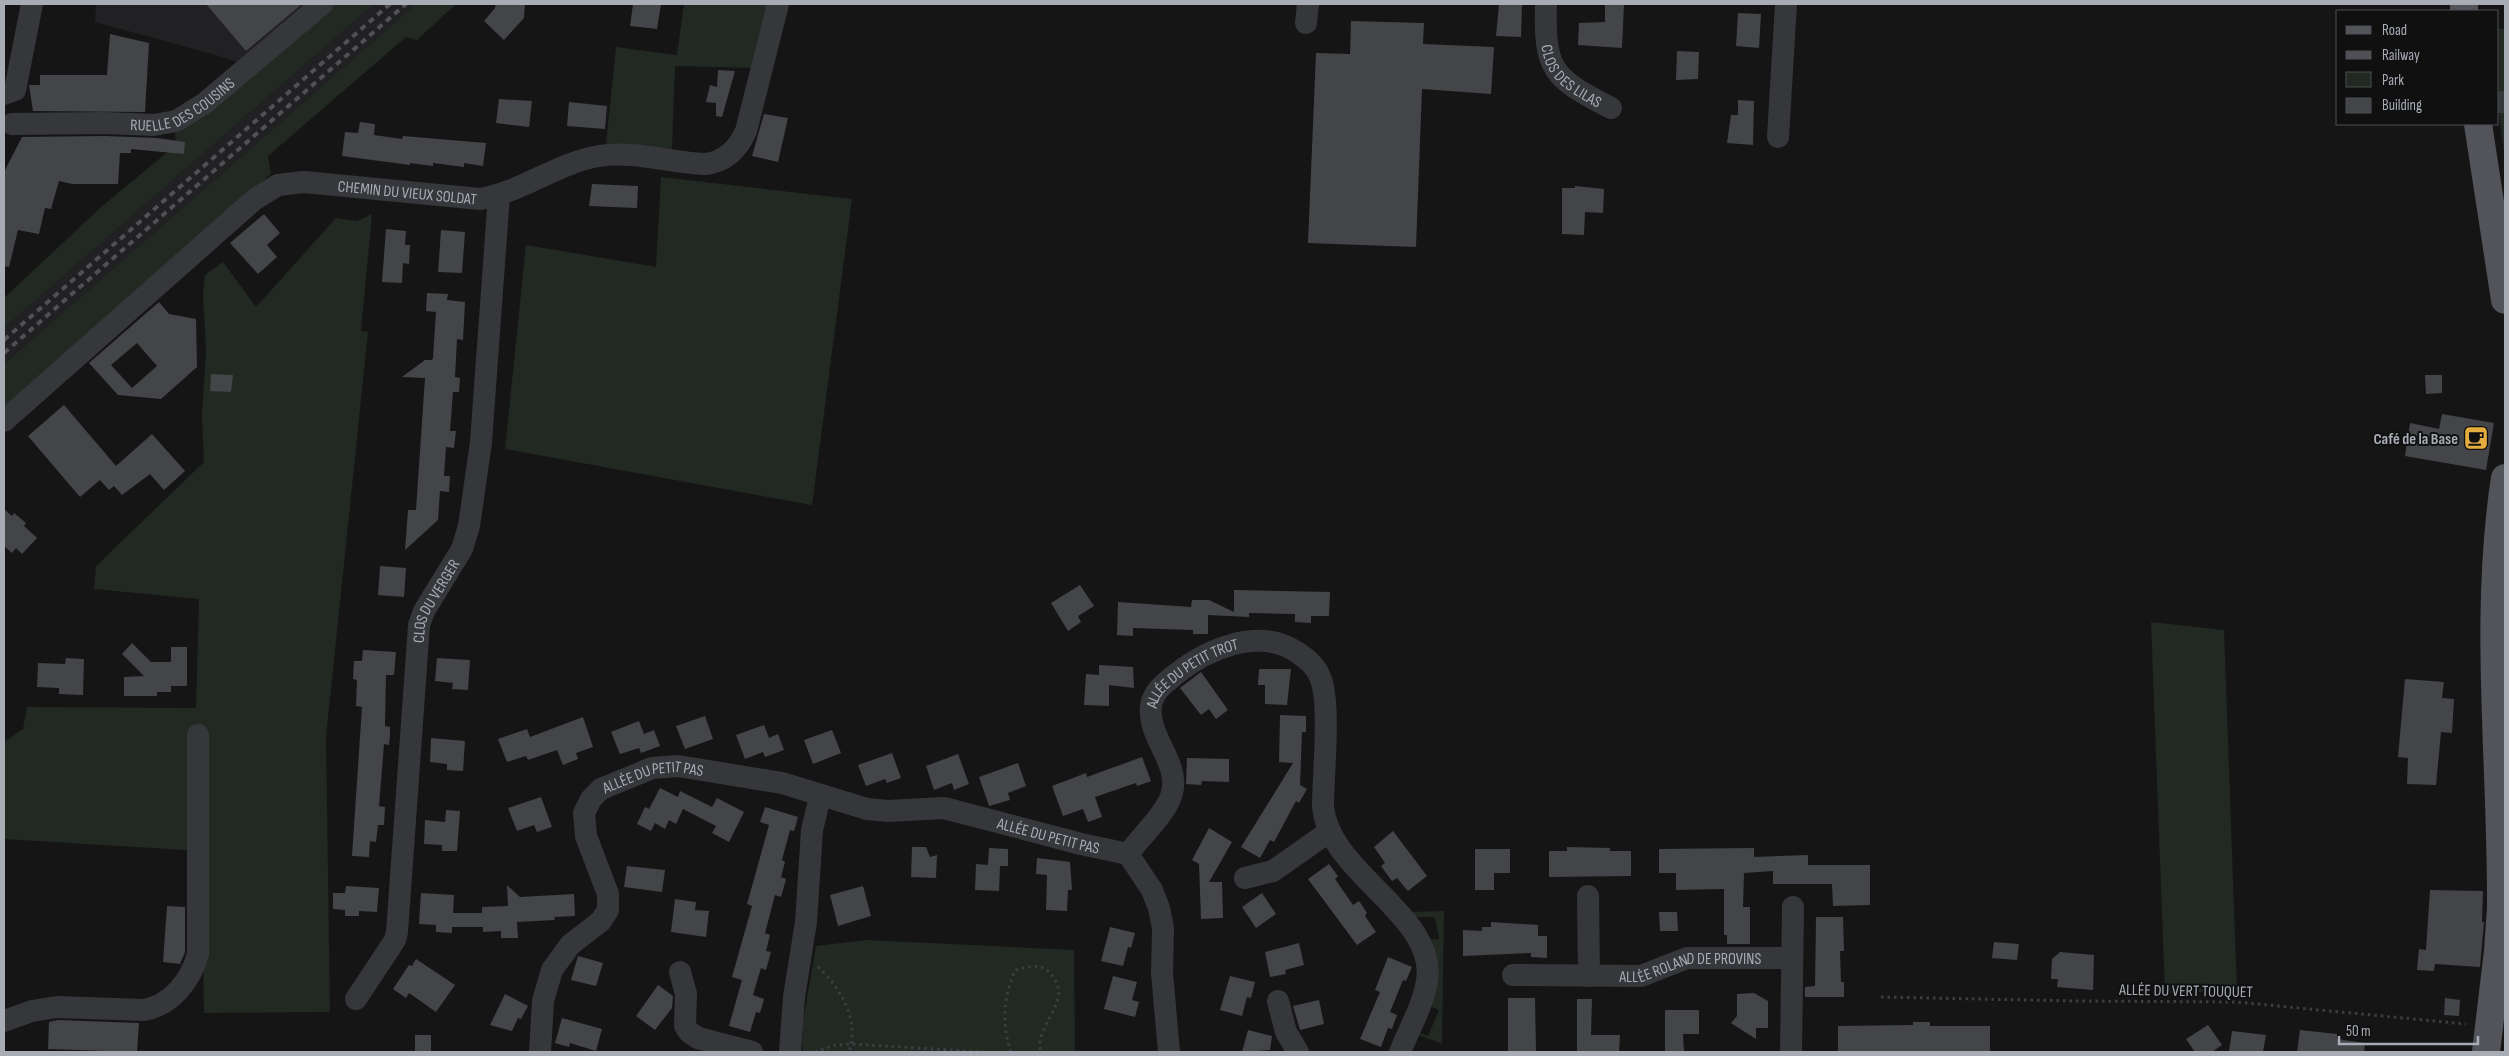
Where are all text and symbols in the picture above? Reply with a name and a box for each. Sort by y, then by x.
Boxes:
legend [2336,10,2499,125]
text: Road [2382,21,2407,40]
street label: CLOS DES LILAS [1536,43,1605,112]
text: Railway [2382,46,2420,65]
text: Park [2382,71,2404,90]
street label: RUELLE DES COUSINS [130,74,239,136]
text: Building [2382,96,2422,115]
street label: CHEMIN DU VIEUX SOLDAT [337,177,478,210]
cafe icon: Café de la Base [2463,425,2489,451]
place label: Café de la Base [2374,430,2458,449]
street label: CLOS DU VERGER [410,556,464,644]
street label: ALLÉE DU PETIT TROT [1143,635,1241,711]
street label: ALLÉE DU PETIT PAS [599,758,705,799]
street label: ALLÉE DU PETIT PAS [994,814,1101,859]
street label: ALLÉE ROLAND DE PROVINS [1618,950,1761,987]
street label: ALLÉE DU VERT TOUQUET [2118,981,2253,1002]
scale bar [2339,1014,2478,1046]
text: 50 m [2346,1022,2371,1041]

